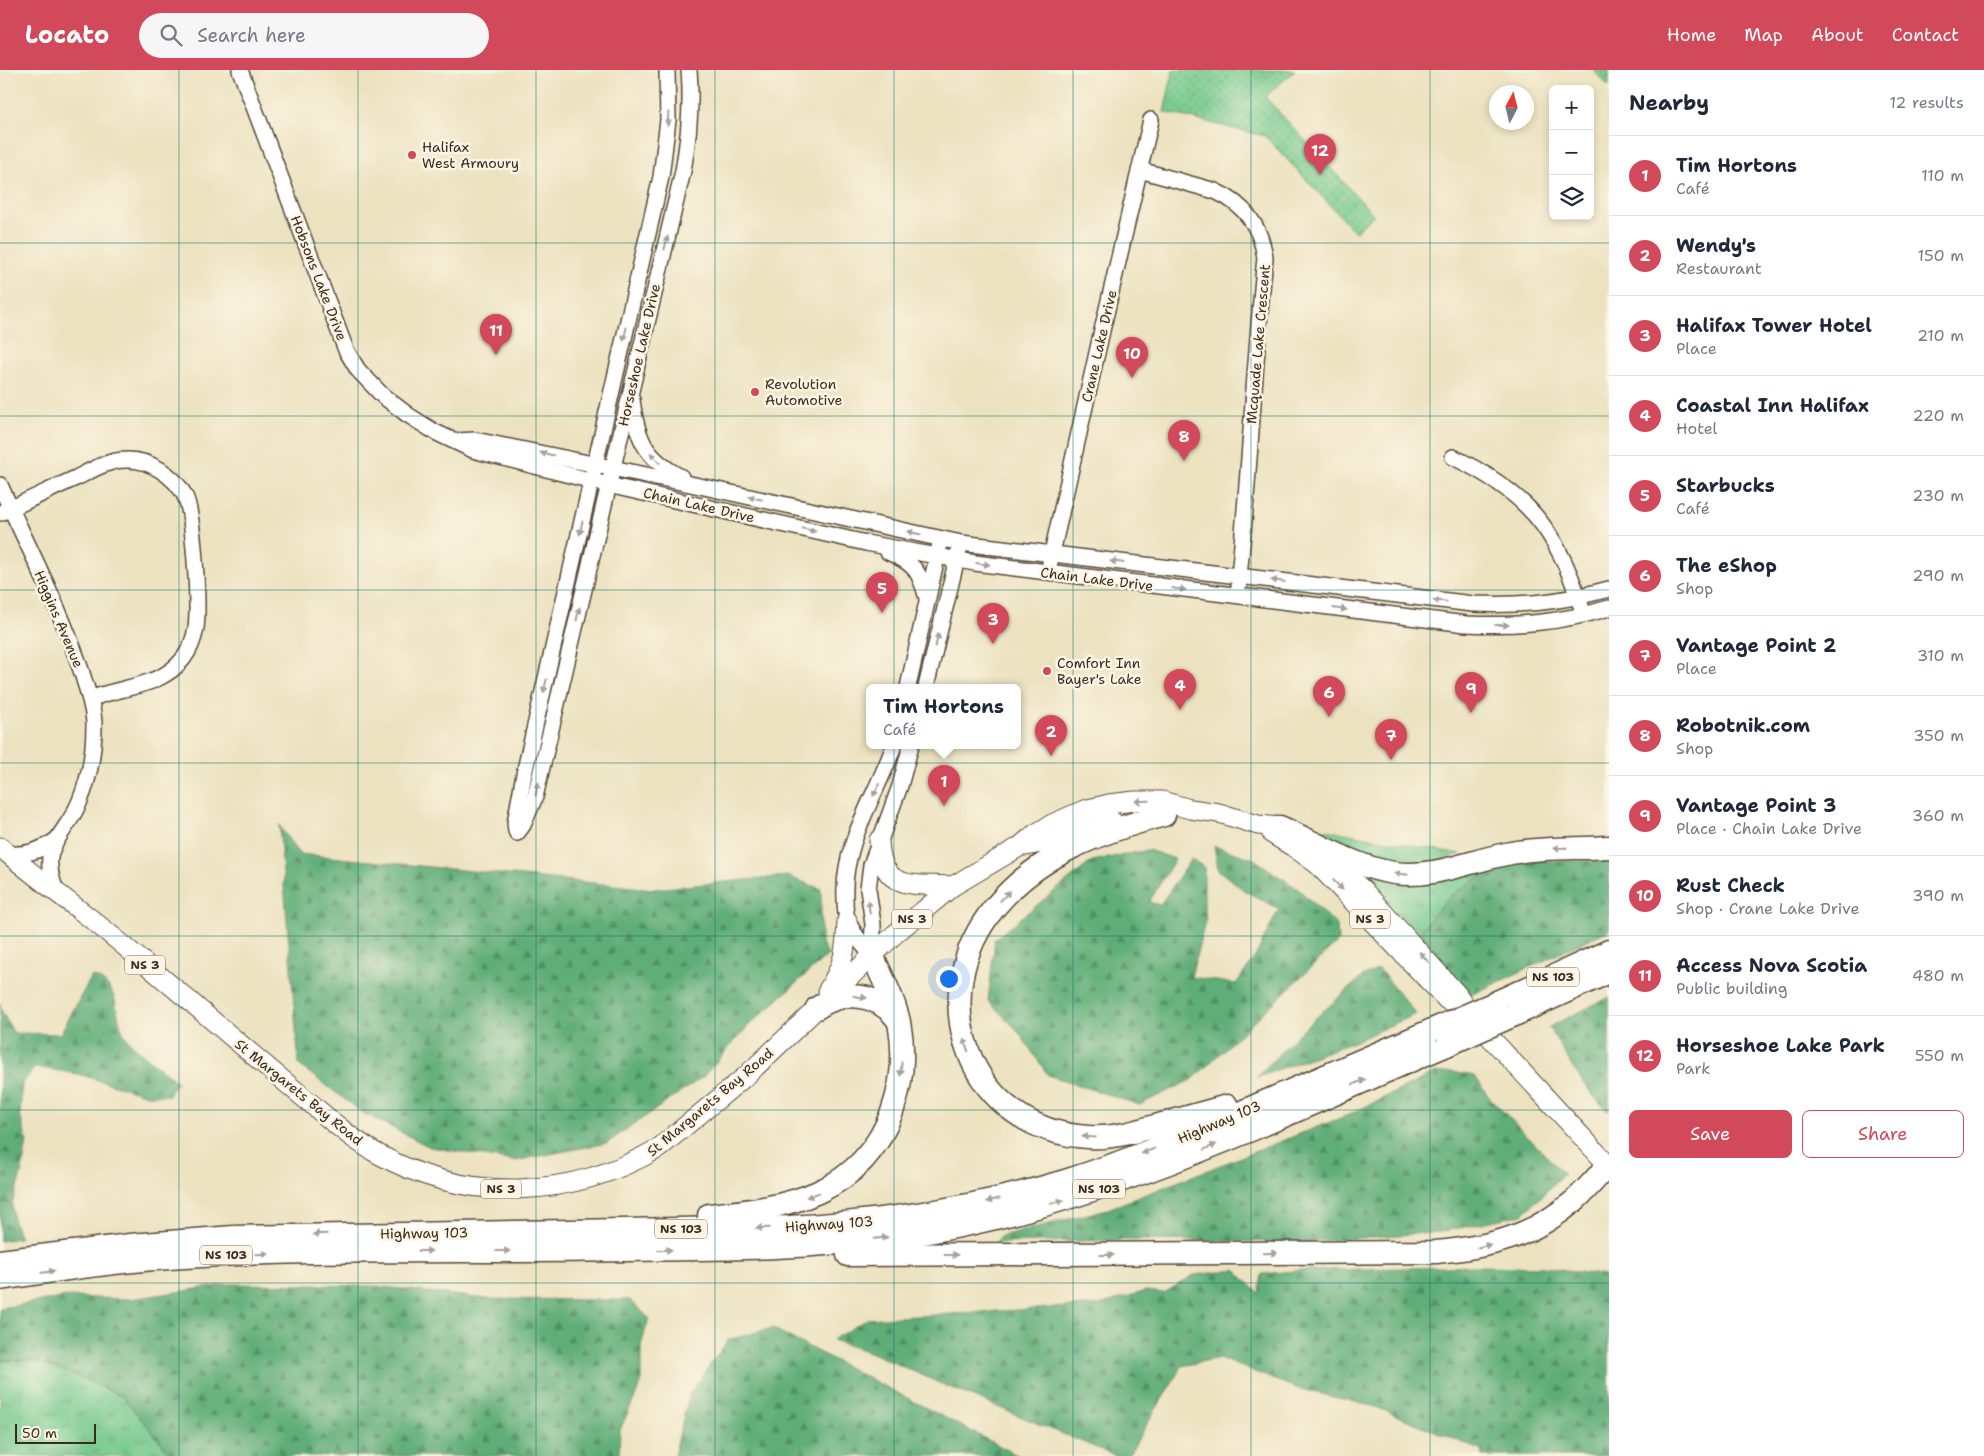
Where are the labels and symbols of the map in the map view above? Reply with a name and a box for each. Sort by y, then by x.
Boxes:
north arrow [1489,85,1534,130]
one-way arrow [664,111,672,127]
pin: 12 [1304,134,1336,175]
place label: Halifax West Armoury [422,138,519,172]
marker: Halifax West Armoury [406,149,418,161]
street label: Hobsons Lake Drive [287,213,351,343]
one-way arrow [662,236,670,251]
street label: Mcquade Lake Crescent [1242,263,1274,425]
street label: Horseshoe Lake Drive [614,282,664,428]
street label: Crane Lake Drive [1077,288,1121,404]
pin: 11 [480,314,512,355]
one-way arrow [621,326,629,341]
pin: 10 [1116,337,1148,378]
place label: Revolution Automotive [765,375,843,409]
marker: Revolution Automotive [749,386,761,398]
pin: 8 [1168,420,1200,461]
one-way arrow [539,450,555,458]
one-way arrow [649,452,660,465]
street label: Chain Lake Drive [642,483,756,527]
one-way arrow [748,494,763,502]
one-way arrow [576,520,584,536]
one-way arrow [801,526,817,534]
one-way arrow [906,529,921,537]
one-way arrow [1109,558,1125,566]
one-way arrow [976,561,992,569]
street label: Chain Lake Drive [1040,563,1155,595]
street label: Higgins Avenue [30,568,88,670]
pin: 5 [866,572,898,613]
one-way arrow [1270,577,1286,585]
one-way arrow [1172,585,1188,593]
one-way arrow [1431,597,1447,605]
pin: 3 [977,603,1009,644]
one-way arrow [1333,605,1349,613]
one-way arrow [574,606,582,621]
one-way arrow [1494,621,1510,629]
one-way arrow [933,632,941,647]
place label: Comfort Inn Bayer's Lake [1057,654,1142,688]
marker: Comfort Inn Bayer's Lake [1041,665,1053,677]
pin: 4 [1164,669,1196,710]
pin: 9 [1455,672,1487,713]
pin: 6 [1313,676,1345,717]
one-way arrow [541,678,549,694]
pin: 2 [1035,715,1067,756]
pin: 7 [1375,719,1407,760]
pin: 1 [928,765,960,806]
one-way arrow [533,782,541,797]
one-way arrow [872,783,880,797]
one-way arrow [1134,797,1150,805]
one-way arrow [1552,845,1568,853]
one-way arrow [1392,870,1408,878]
one-way arrow [1332,879,1344,891]
one-way arrow [999,891,1011,903]
one-way arrow [865,898,873,914]
road number: NS 3 [892,910,932,929]
road number: NS 3 [1350,910,1390,929]
one-way arrow [1418,951,1430,963]
road number: NS 3 [125,956,165,974]
your location [936,966,962,992]
road number: NS 103 [1527,968,1579,986]
one-way arrow [853,994,869,1002]
street label: St Margarets Bay Road [231,1035,367,1149]
one-way arrow [962,1037,970,1052]
street label: St Margarets Bay Road [643,1044,777,1160]
one-way arrow [897,1061,905,1077]
one-way arrow [1352,1078,1366,1086]
street label: Highway 103 [1175,1096,1263,1148]
one-way arrow [1080,1132,1096,1140]
one-way arrow [1203,1142,1217,1150]
one-way arrow [1141,1148,1155,1156]
road number: NS 3 [481,1180,521,1198]
road number: NS 103 [1073,1180,1125,1198]
one-way arrow [805,1191,820,1199]
one-way arrow [985,1196,1000,1204]
one-way arrow [1050,1197,1065,1205]
street label: Highway 103 [784,1212,874,1236]
road number: NS 103 [655,1220,707,1238]
street label: Highway 103 [380,1223,468,1243]
one-way arrow [754,1224,770,1232]
one-way arrow [312,1230,328,1238]
one-way arrow [874,1234,890,1242]
one-way arrow [1476,1242,1491,1250]
road number: NS 103 [200,1246,252,1264]
one-way arrow [658,1246,674,1254]
one-way arrow [417,1247,433,1255]
one-way arrow [495,1247,511,1255]
one-way arrow [1262,1249,1278,1257]
one-way arrow [255,1250,271,1258]
one-way arrow [943,1251,959,1259]
one-way arrow [1099,1251,1115,1259]
one-way arrow [41,1268,57,1276]
scale bar [15,1421,96,1444]

